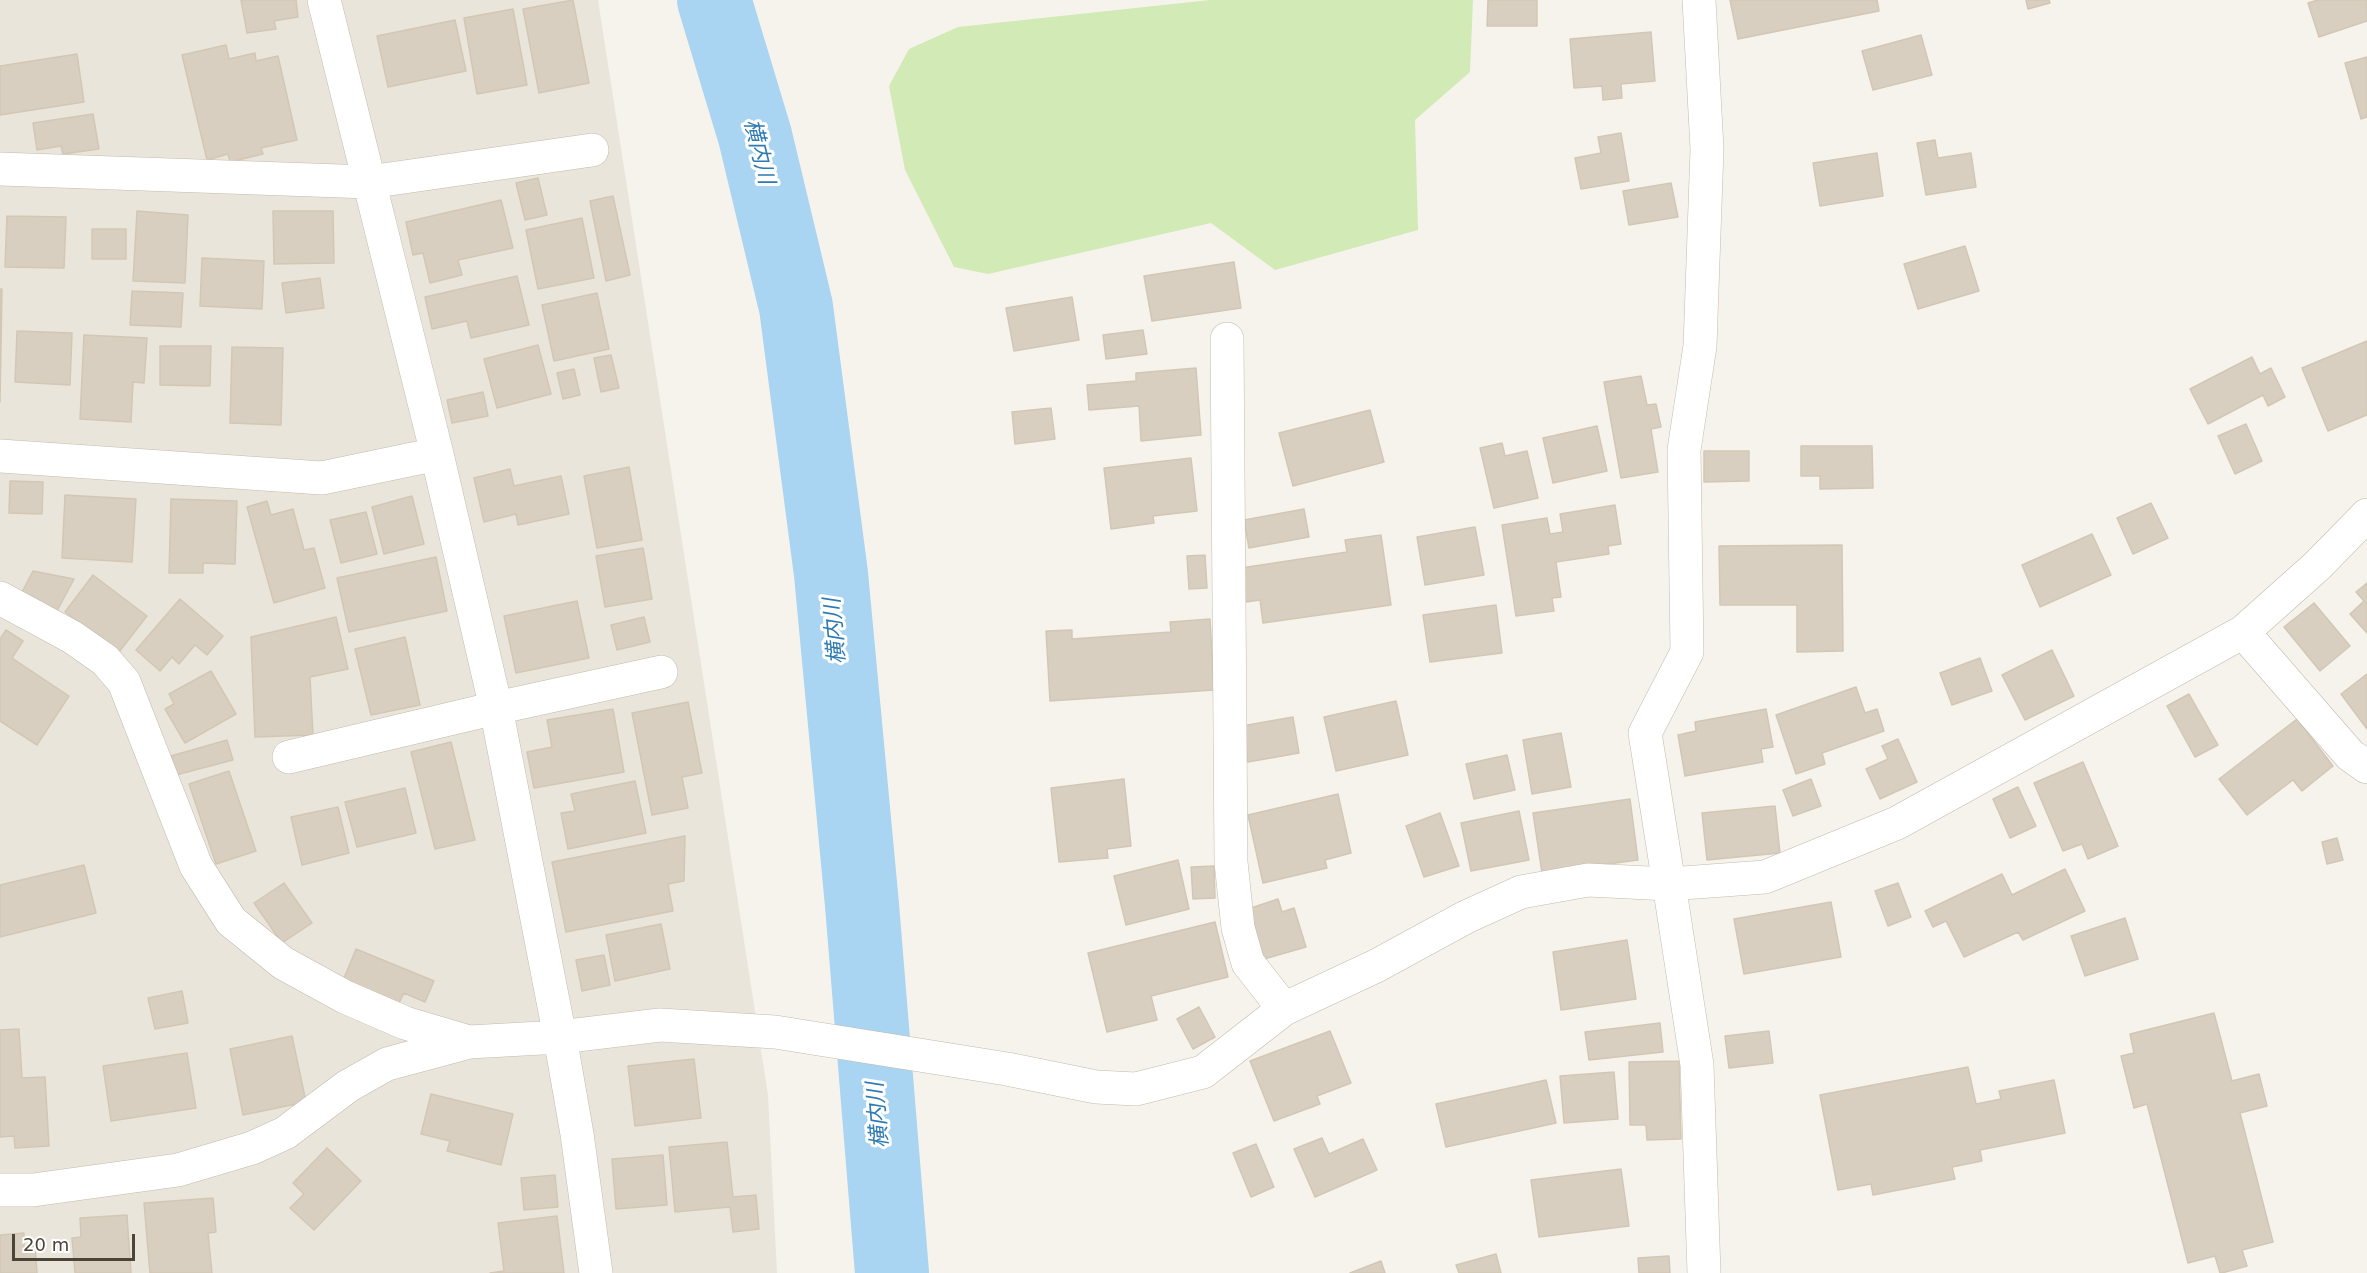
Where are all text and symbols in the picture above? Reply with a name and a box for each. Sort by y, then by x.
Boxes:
water label: 横内川 [737,117,779,187]
water label: 横内川 [820,597,852,665]
water label: 横内川 [863,1081,895,1149]
scale bar [15,1222,138,1260]
text: 20 m [23,1234,69,1255]

